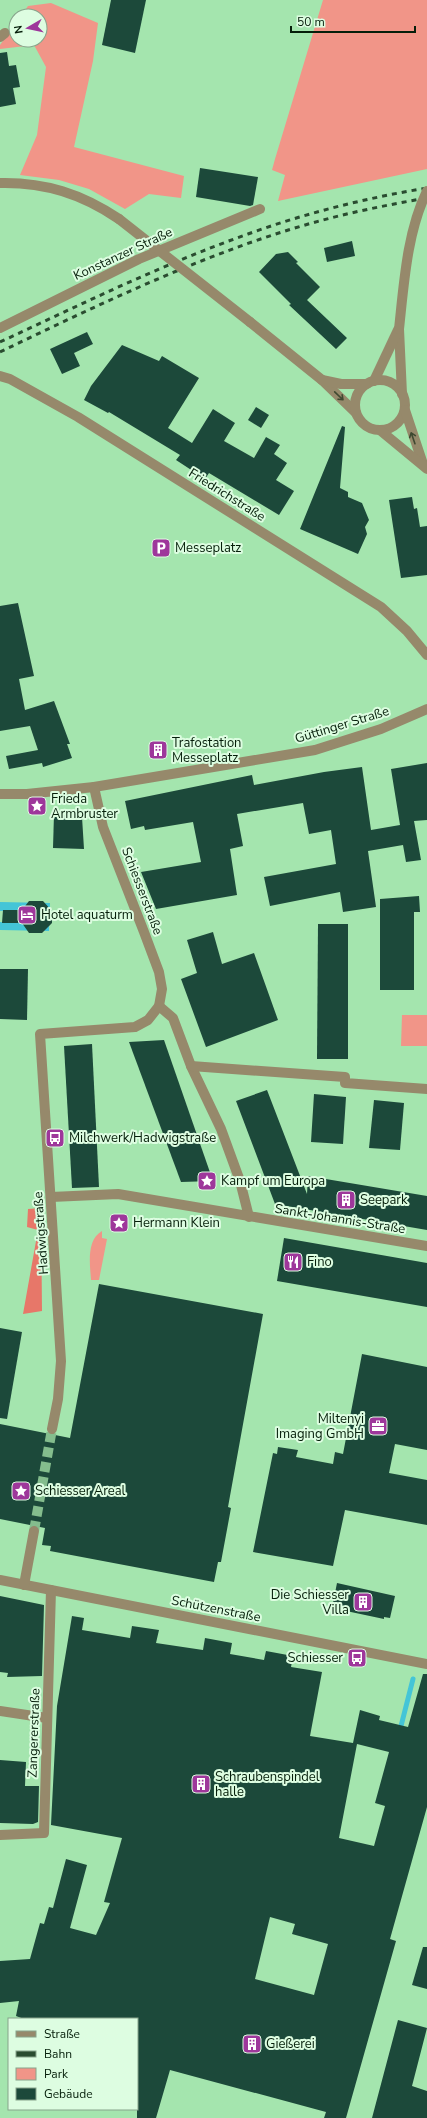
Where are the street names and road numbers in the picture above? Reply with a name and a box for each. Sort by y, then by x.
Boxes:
street label: Konstanzer Straße [71,223,176,285]
street label: Friedrichstraße [185,464,269,526]
street label: Güttinger Straße [293,702,391,748]
street label: Schiesserstraße [117,845,167,937]
street label: Hadwigstraße [29,1191,53,1275]
street label: Sankt-Johannis-Straße [273,1200,407,1238]
street label: Schützenstraße [170,1592,262,1626]
street label: Zangererstraße [23,1688,45,1778]

